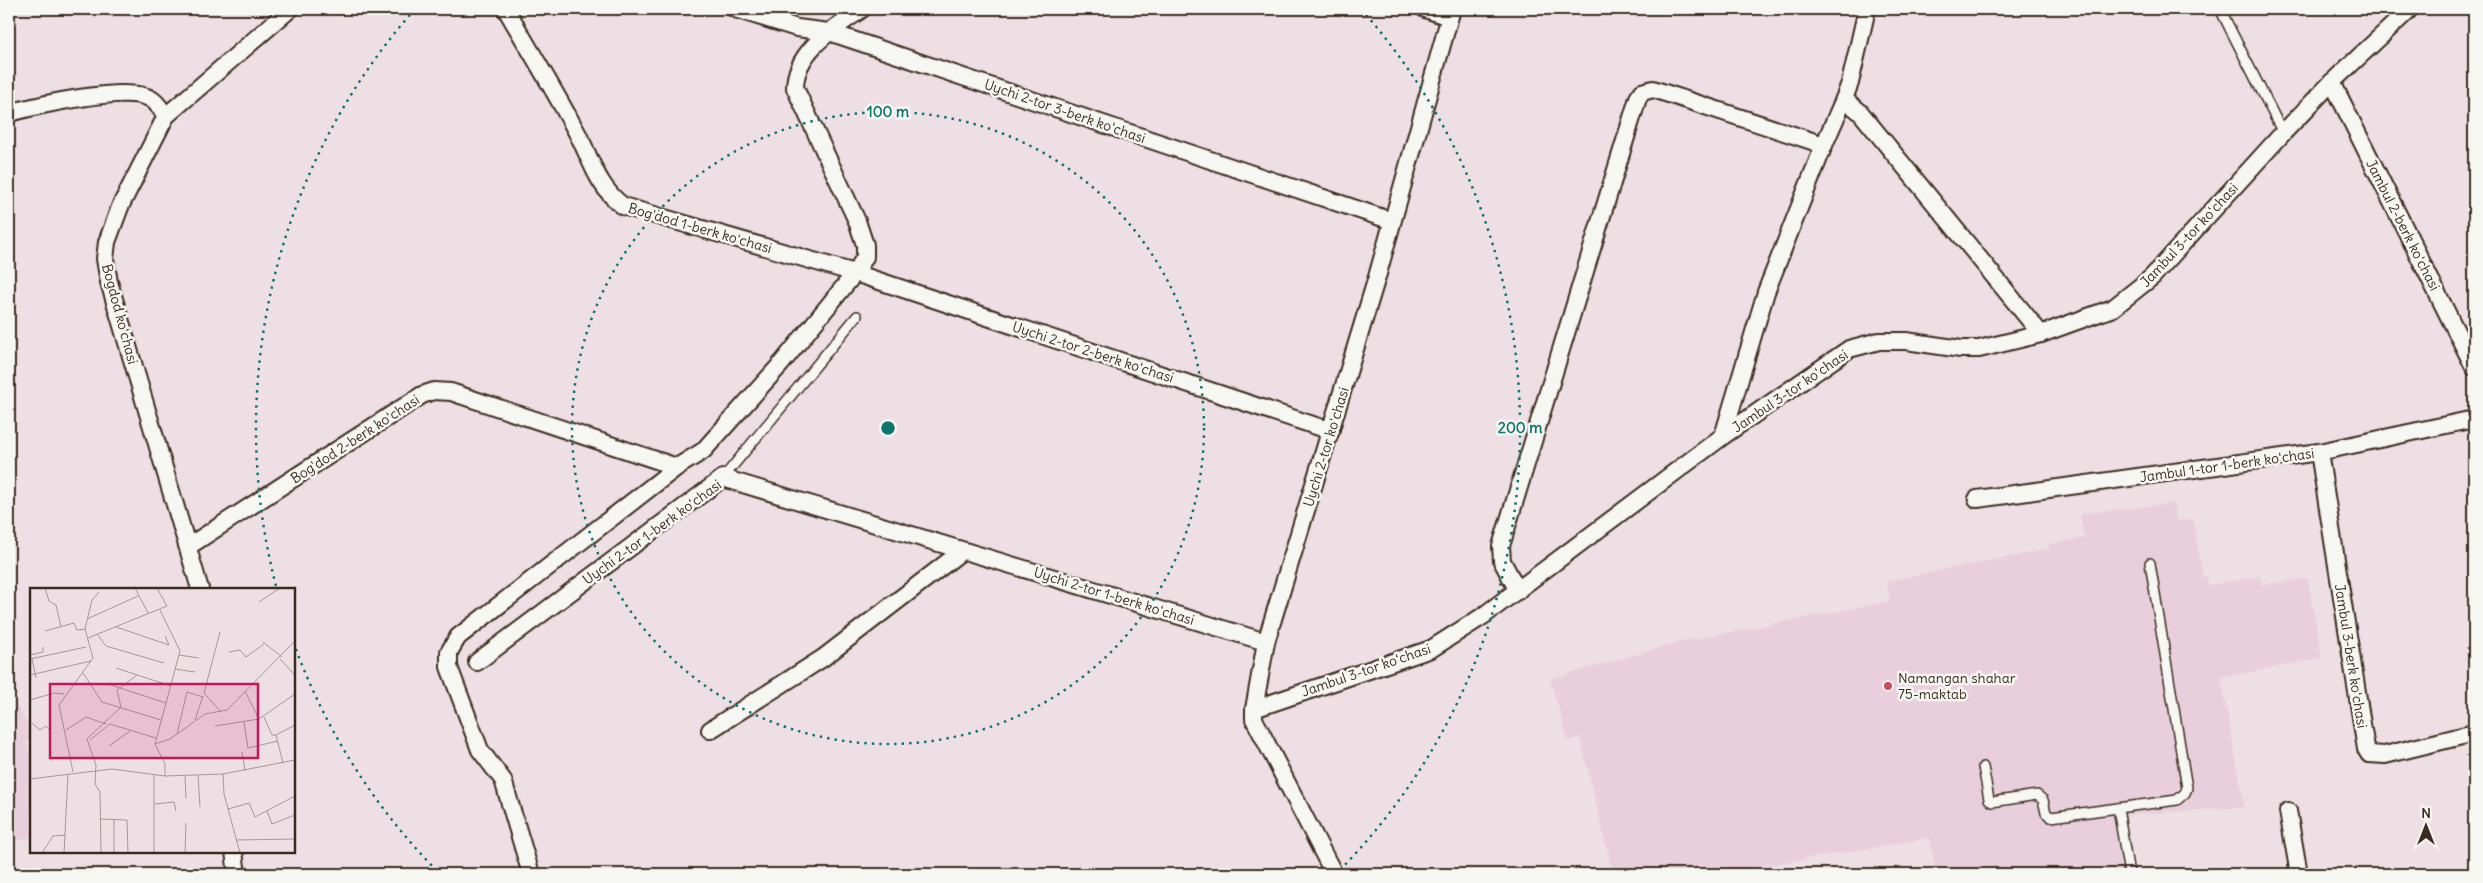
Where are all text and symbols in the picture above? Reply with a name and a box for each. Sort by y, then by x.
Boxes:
street label: Uychi 2-tor 3-berk koʻchasi [982,75,1148,147]
text: 100 m [867,102,909,121]
street label: Jambul 2-berk koʻchasi [2362,156,2444,294]
street label: Jambul 3-tor koʻchasi [2136,179,2242,291]
street label: Bog'dod 1-berk koʻchasi [626,199,774,257]
street label: Bogdod koʻchasi [98,262,142,366]
street label: Uychi 2-tor 2-berk koʻchasi [1010,317,1176,387]
street label: Jambul 3-tor koʻchasi [1729,346,1851,436]
street label: Uychi 2-tor koʻchasi [1299,385,1353,509]
street label: Bog'dod 2-berk koʻchasi [287,391,423,487]
text: 200 m [1498,418,1542,437]
centre of rings [879,419,897,437]
street label: Jambul 1-tor 1-berk koʻchasi [2138,444,2316,486]
street label: Uychi 2-tor 1-berk koʻchasi [579,476,725,588]
street label: Uychi 2-tor 1-berk koʻchasi [1031,563,1197,629]
street label: Jambul 3-berk koʻchasi [2331,583,2371,729]
inset map [30,588,295,853]
street label: Jambul 3-tor koʻchasi [1299,639,1433,701]
place label: Namangan shahar 75-maktab [1898,669,2016,703]
marker: Namangan shahar 75-maktab [1882,680,1894,692]
north arrow [2400,800,2450,850]
text: N [2421,804,2431,822]

